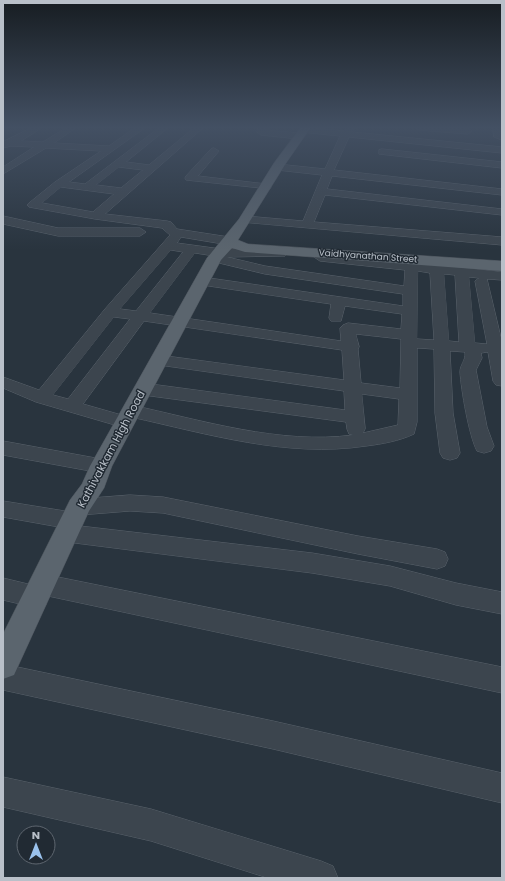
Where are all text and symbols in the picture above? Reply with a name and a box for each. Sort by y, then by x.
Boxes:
street label: Vaidhyanathan Street [318,247,418,265]
street label: Kathivakkam High Road [73,388,149,510]
north arrow [16,825,56,865]
text: N [32,827,40,843]

